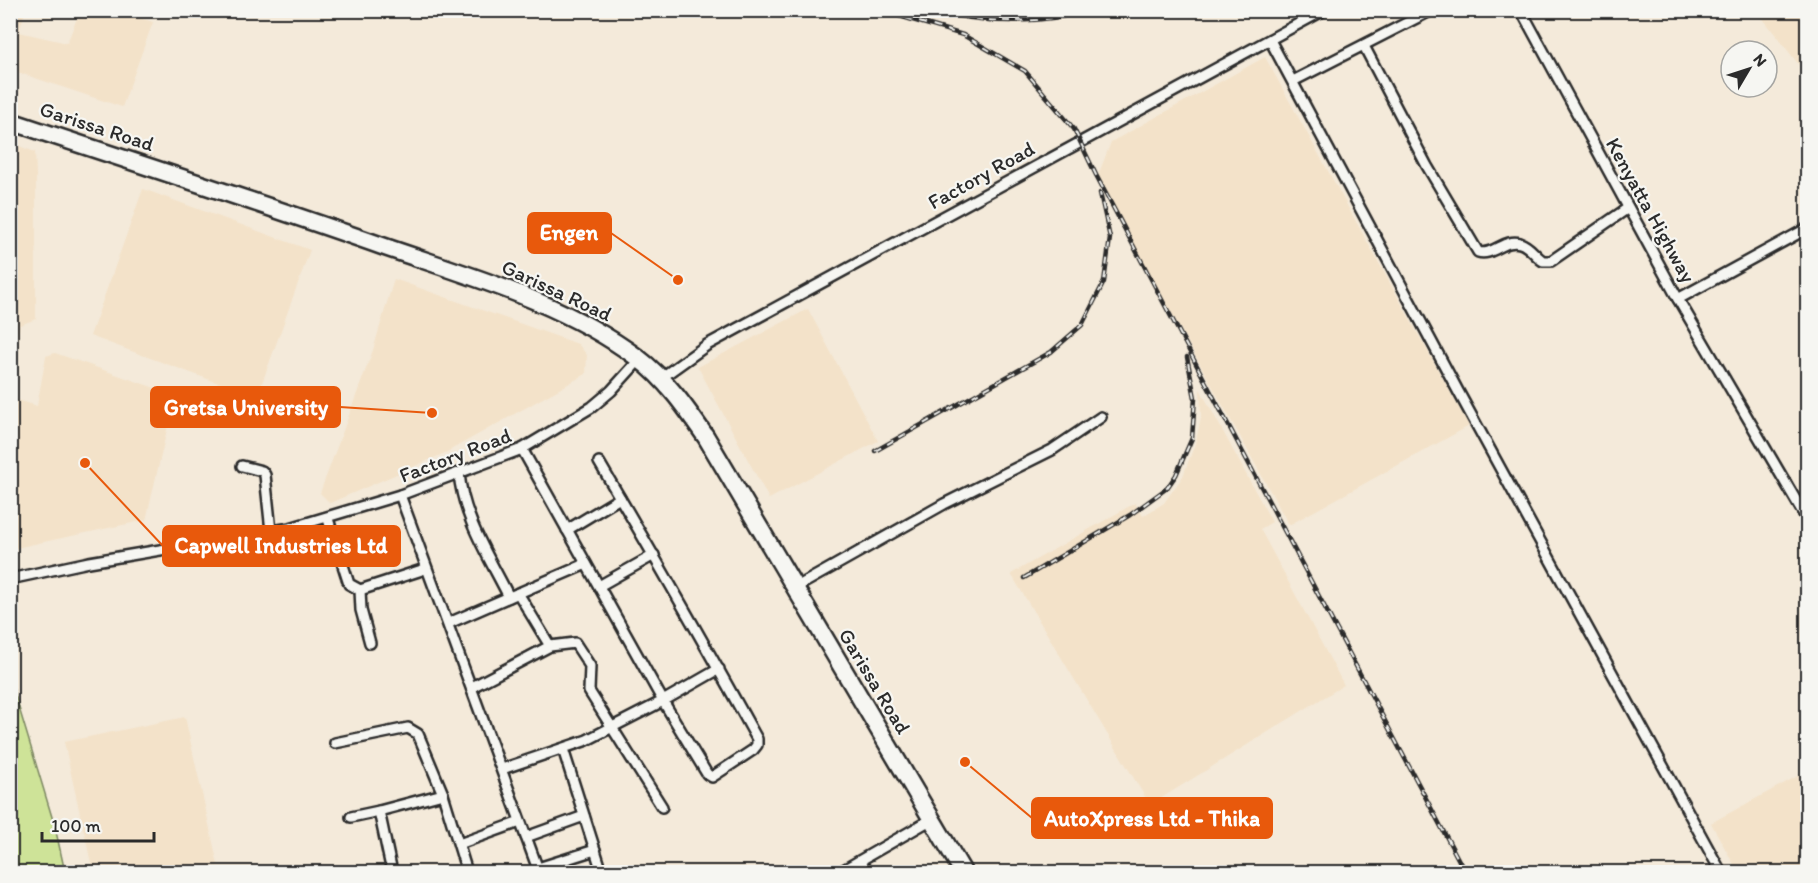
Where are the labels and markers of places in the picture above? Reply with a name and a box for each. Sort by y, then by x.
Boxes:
callout: Engen [528,213,611,253]
callout: Gretsa University [151,387,340,427]
callout: Capwell Industries Ltd [163,526,400,566]
callout: AutoXpress Ltd - Thika [1032,798,1272,838]

